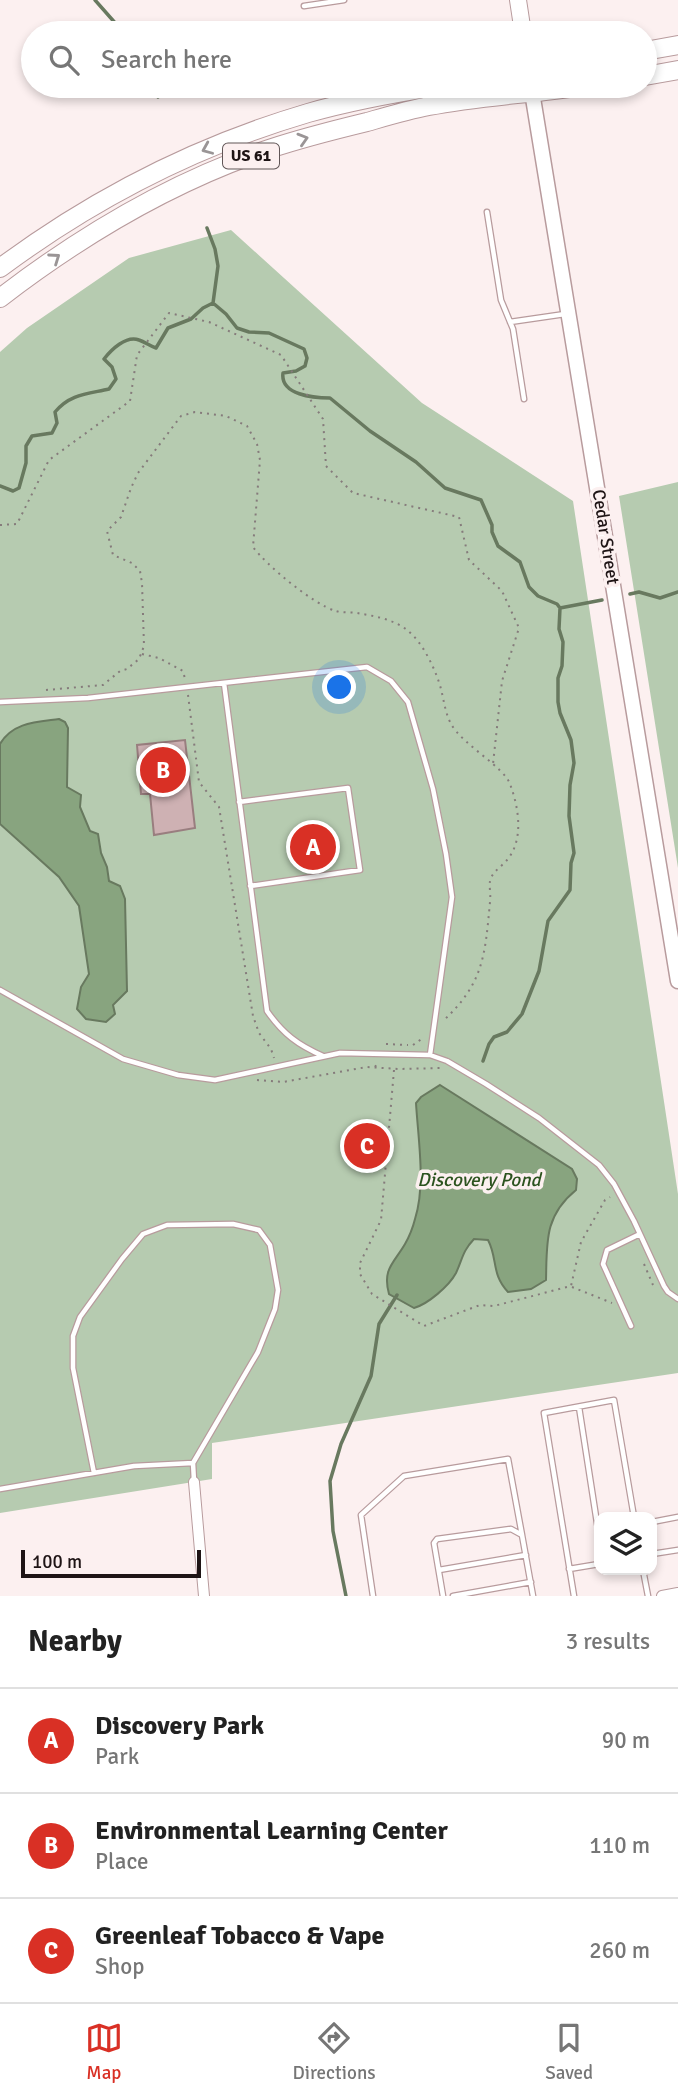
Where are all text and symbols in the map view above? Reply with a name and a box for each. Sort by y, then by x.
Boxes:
search box [21,21,657,98]
icon: search [45,41,83,79]
text: Search here [101,44,232,76]
one-way arrow [297,132,309,147]
one-way arrow [202,141,215,155]
road number: US 61 [223,144,279,168]
one-way arrow [47,254,60,266]
street label: Cedar Street [588,488,624,586]
your location [322,670,356,704]
pin: B [140,744,186,796]
pin: A [290,821,336,873]
pin: C [344,1120,390,1172]
water label: Discovery Pond [417,1168,543,1192]
map controls [594,1512,657,1575]
button: layers [594,1512,657,1575]
scale bar [21,1547,201,1579]
text: 100 m [32,1550,82,1574]
text: Nearby [28,1623,122,1660]
text: 3 results [566,1627,650,1656]
text: Discovery Park [95,1710,264,1742]
text: A [44,1726,58,1755]
text: 90 m [602,1726,650,1755]
text: Park [95,1742,139,1771]
text: Environmental Learning Center [95,1815,448,1847]
text: B [44,1831,58,1860]
text: 110 m [589,1831,650,1860]
text: Place [95,1847,149,1876]
text: Greenleaf Tobacco & Vape [95,1920,384,1952]
text: C [44,1936,58,1965]
text: 260 m [589,1936,650,1965]
text: Shop [95,1952,144,1981]
tab: Map [85,2019,123,2085]
tab: Directions [293,2019,376,2085]
tab: Saved [545,2019,593,2085]

